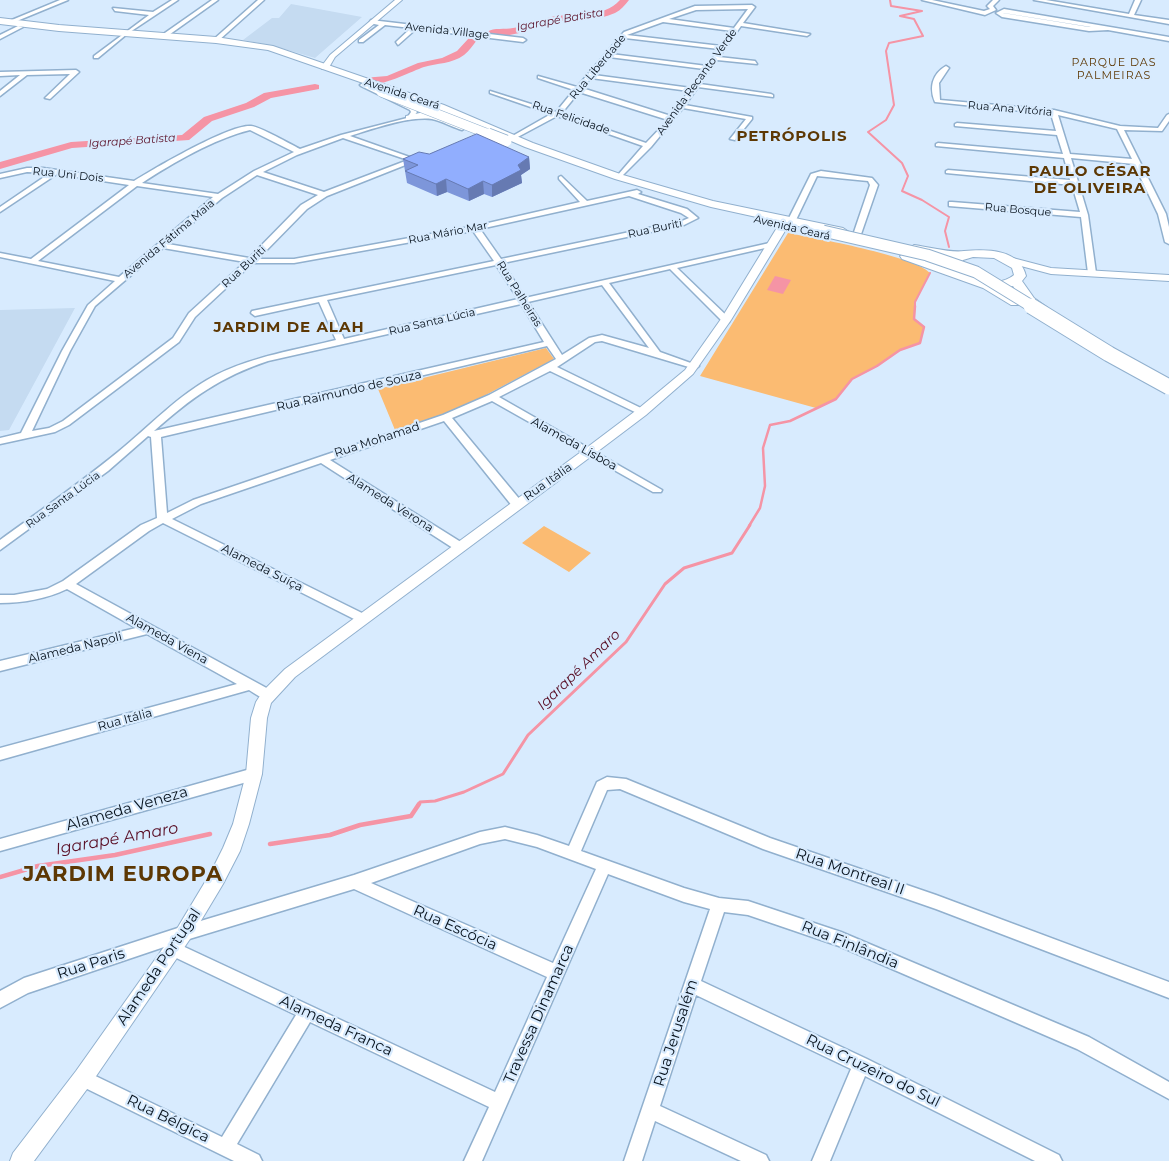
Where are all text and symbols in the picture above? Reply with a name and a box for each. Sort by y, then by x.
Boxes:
water label: Igarapé Batista [516,6,604,34]
street label: Avenida Village [404,20,490,42]
street label: Avenida Recanto Verde [654,26,740,138]
street label: Rua Liberdade [567,32,629,102]
district label: PARQUE DAS PALMEIRAS [1070,56,1158,82]
street label: Avenida Ceará [363,76,441,112]
street label: Rua Felicidade [530,99,612,137]
street label: Rua Ana Vitória [967,99,1053,119]
district label: PETRÓPOLIS [735,128,849,146]
water label: Igarapé Batista [88,131,176,151]
district label: PAULO CÉSAR DE OLIVEIRA [1027,163,1153,198]
street label: Rua Uni Dois [32,165,104,185]
street label: Avenida Fátima Maia [121,197,217,281]
street label: Rua Bosque [984,201,1052,219]
street label: Avenida Ceará [752,213,832,243]
street label: Rua Buriti [627,217,683,241]
street label: Rua Mário Mar [407,219,489,247]
street label: Rua Buriti [219,243,269,291]
street label: Rua Palheiras [494,259,544,329]
street label: Rua Santa Lúcia [387,306,477,338]
district label: JARDIM DE ALAH [212,319,366,337]
street label: Rua Raimundo de Souza [275,367,423,415]
street label: Alameda Lisboa [528,414,620,474]
street label: Rua Mohamad [332,419,422,461]
street label: Rua Itália [521,460,575,504]
street label: Rua Santa Lúcia [23,469,103,531]
street label: Alameda Verona [344,471,436,535]
street label: Alameda Suíça [219,541,305,595]
street label: Alameda Viena [124,611,210,667]
water label: Igarapé Amaro [534,626,624,714]
street label: Alameda Napoli [27,629,123,667]
street label: Rua Itália [96,706,154,734]
street label: Alameda Veneza [64,783,190,835]
water label: Igarapé Amaro [54,819,180,859]
street label: Rua Montreal II [793,845,907,899]
district label: JARDIM EUROPA [21,862,225,888]
street label: Rua Escócia [410,902,500,954]
street label: Alameda Portugal [113,905,205,1029]
street label: Rua Finlândia [799,917,901,973]
street label: Travessa Dinamarca [500,942,578,1086]
street label: Rua Paris [55,945,127,983]
street label: Rua Jerusalém [650,977,702,1089]
street label: Alameda Franca [277,992,395,1060]
street label: Rua Cruzeiro do Sul [803,1031,943,1111]
street label: Rua Bélgica [124,1091,212,1147]

